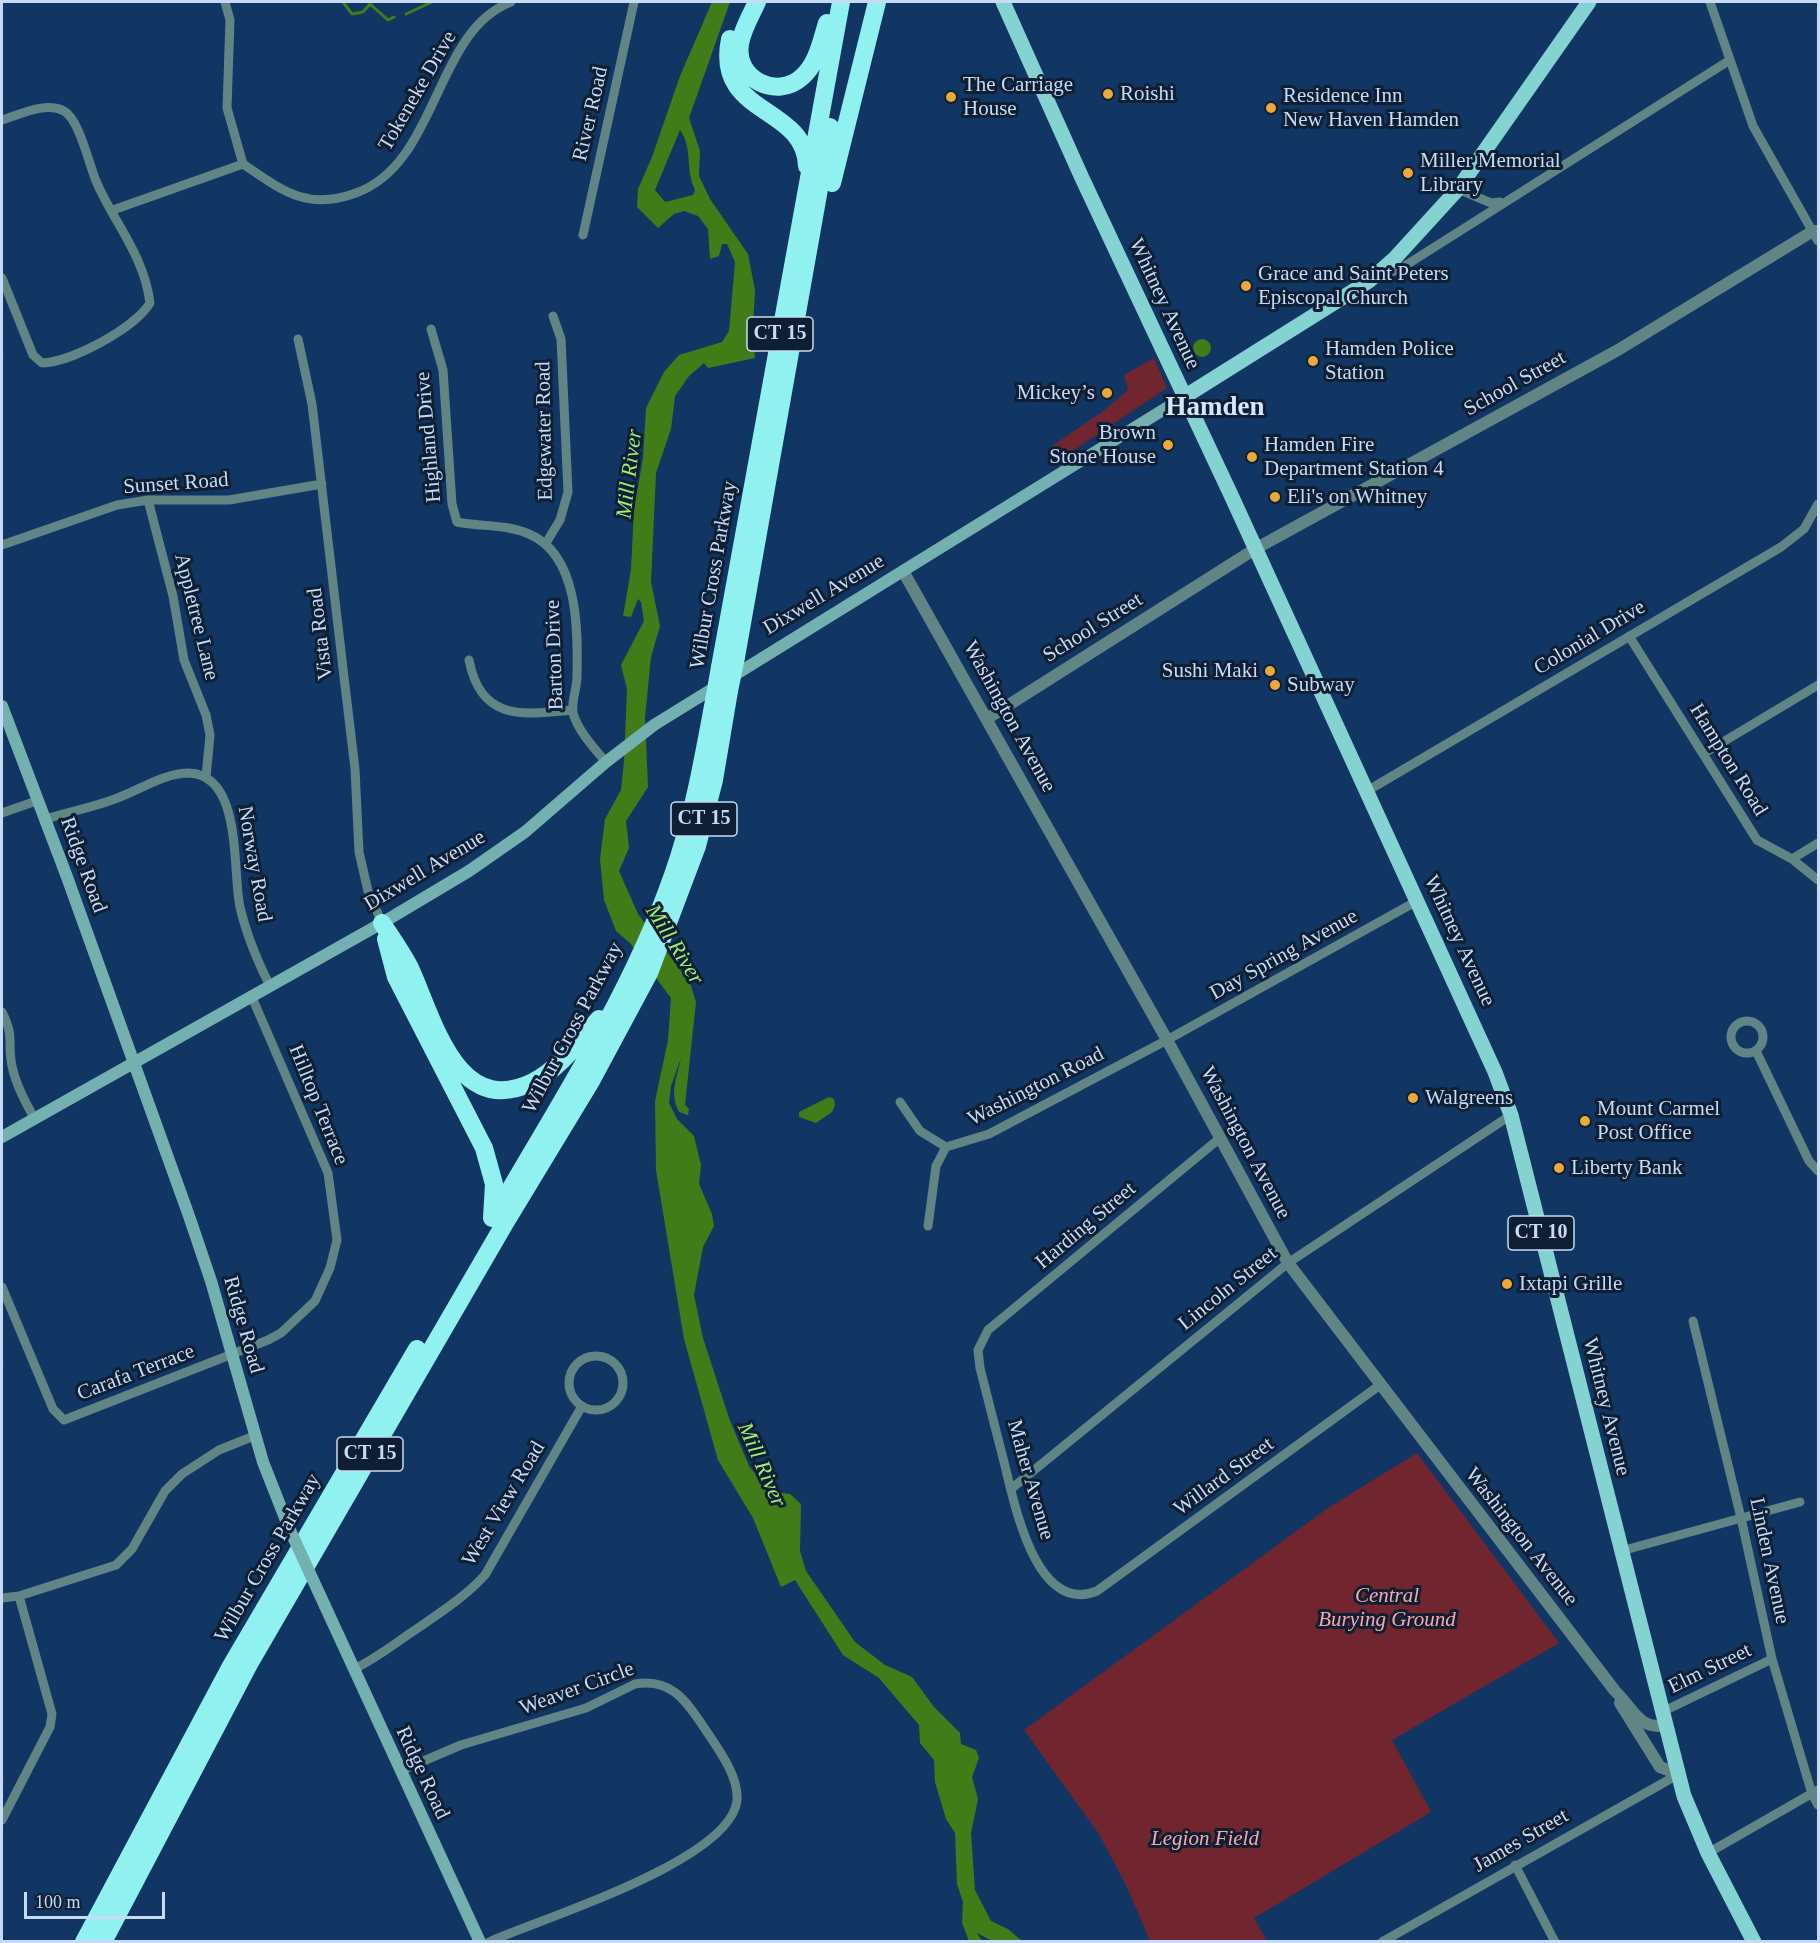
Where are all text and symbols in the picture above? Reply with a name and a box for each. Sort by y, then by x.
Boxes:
street label: Tokeneke Drive [373,27,463,155]
street label: River Road [568,64,614,164]
place label: The Carriage House [963,72,1073,122]
place label: Roishi [1120,81,1175,107]
place label: Residence Inn New Haven Hamden [1283,83,1459,133]
marker: Roishi [1101,87,1115,101]
marker: The Carriage House [944,90,958,104]
marker: Residence Inn New Haven Hamden [1264,101,1278,115]
place label: Miller Memorial Library [1420,148,1561,198]
marker: Miller Memorial Library [1401,166,1415,180]
street label: Whitney Avenue [1123,235,1205,373]
place label: Grace and Saint Peters Episcopal Church [1258,261,1449,311]
marker: Grace and Saint Peters Episcopal Church [1239,279,1253,293]
road number: CT 15 [747,317,813,351]
place label: Hamden Police Station [1325,336,1454,386]
street label: School Street [1460,346,1570,422]
marker: Hamden Police Station [1306,354,1320,368]
street label: Edgewater Road [531,361,559,501]
street label: Highland Drive [411,371,447,503]
place label: Mickey’s [1017,380,1095,406]
marker: Mickey’s [1100,386,1114,400]
district label: Hamden [1165,392,1265,424]
place label: Brown Stone House [1049,420,1156,470]
water label: Mill River [611,428,649,520]
place label: Hamden Fire Department Station 4 [1264,432,1444,482]
marker: Brown Stone House [1161,438,1175,452]
marker: Hamden Fire Department Station 4 [1245,450,1259,464]
street label: Sunset Road [122,468,230,500]
street label: Wilbur Cross Parkway [685,479,743,671]
place label: Eli's on Whitney [1287,484,1427,510]
marker: Eli's on Whitney [1268,490,1282,504]
street label: Dixwell Avenue [759,549,889,641]
street label: Appletree Lane [168,551,224,683]
street label: Vista Road [303,586,339,682]
street label: School Street [1039,587,1147,669]
street label: Colonial Drive [1530,595,1650,681]
street label: Barton Drive [540,599,570,711]
street label: Washington Avenue [957,637,1061,797]
place label: Sushi Maki [1162,658,1258,684]
marker: Sushi Maki [1263,664,1277,678]
place label: Subway [1287,672,1355,698]
marker: Subway [1268,678,1282,692]
street label: Hampton Road [1683,699,1773,821]
road number: CT 15 [671,802,737,836]
street label: Norway Road [231,804,277,924]
street label: Ridge Road [54,814,112,916]
street label: Dixwell Avenue [360,825,490,917]
street label: Whitney Avenue [1418,872,1500,1010]
water label: Mill River [639,900,709,990]
street label: Day Spring Avenue [1206,904,1362,1006]
street label: Wilbur Cross Parkway [517,938,629,1118]
street label: Hilltop Terrace [282,1041,354,1169]
street label: Washington Road [964,1042,1108,1132]
street label: Washington Avenue [1194,1063,1296,1223]
place label: Walgreens [1425,1085,1513,1111]
marker: Walgreens [1406,1091,1420,1105]
place label: Mount Carmel Post Office [1597,1096,1720,1146]
marker: Mount Carmel Post Office [1578,1114,1592,1128]
place label: Liberty Bank [1571,1155,1682,1181]
marker: Liberty Bank [1552,1161,1566,1175]
street label: Harding Street [1031,1177,1141,1275]
road number: CT 10 [1508,1216,1574,1250]
street label: Lincoln Street [1174,1242,1282,1336]
place label: Ixtapi Grille [1519,1271,1622,1297]
street label: Ridge Road [217,1274,269,1376]
marker: Ixtapi Grille [1500,1277,1514,1291]
street label: Whitney Avenue [1577,1335,1635,1479]
street label: Carafa Terrace [74,1339,198,1407]
street label: Maher Avenue [1001,1417,1059,1543]
water label: Mill River [731,1419,791,1511]
street label: Willard Street [1169,1432,1279,1522]
road number: CT 15 [337,1437,403,1471]
street label: West View Road [457,1437,551,1571]
street label: Washington Avenue [1459,1463,1583,1611]
street label: Wilbur Cross Parkway [209,1469,327,1647]
street label: Linden Avenue [1743,1496,1795,1626]
park label: Central Burying Ground [1318,1583,1456,1633]
street label: Elm Street [1664,1638,1756,1700]
street label: Weaver Circle [516,1657,638,1721]
street label: Ridge Road [390,1722,454,1824]
street label: James Street [1469,1804,1573,1878]
park label: Legion Field [1151,1826,1259,1852]
scale bar [27,1880,168,1918]
text: 100 m [35,1892,81,1912]

